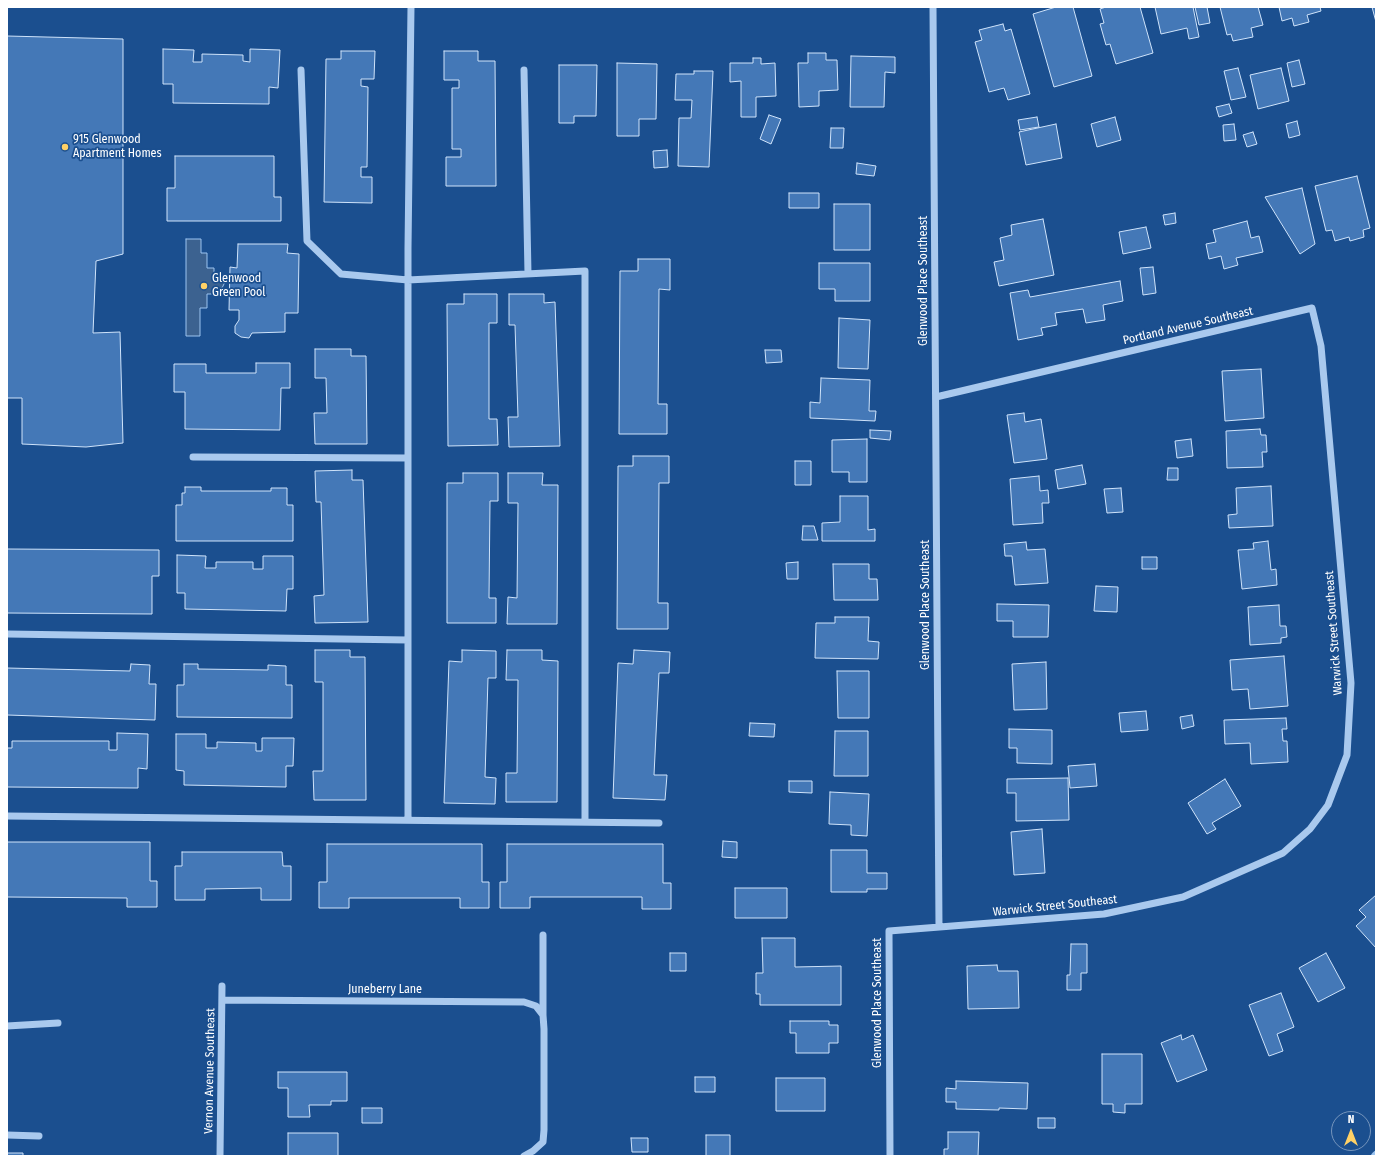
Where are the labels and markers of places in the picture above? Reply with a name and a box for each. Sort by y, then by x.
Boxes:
place label: 915 Glenwood Apartment Homes [73,133,162,161]
marker: 915 Glenwood Apartment Homes [60,142,70,152]
place label: Glenwood Green Pool [212,272,265,300]
marker: Glenwood Green Pool [199,281,209,291]

